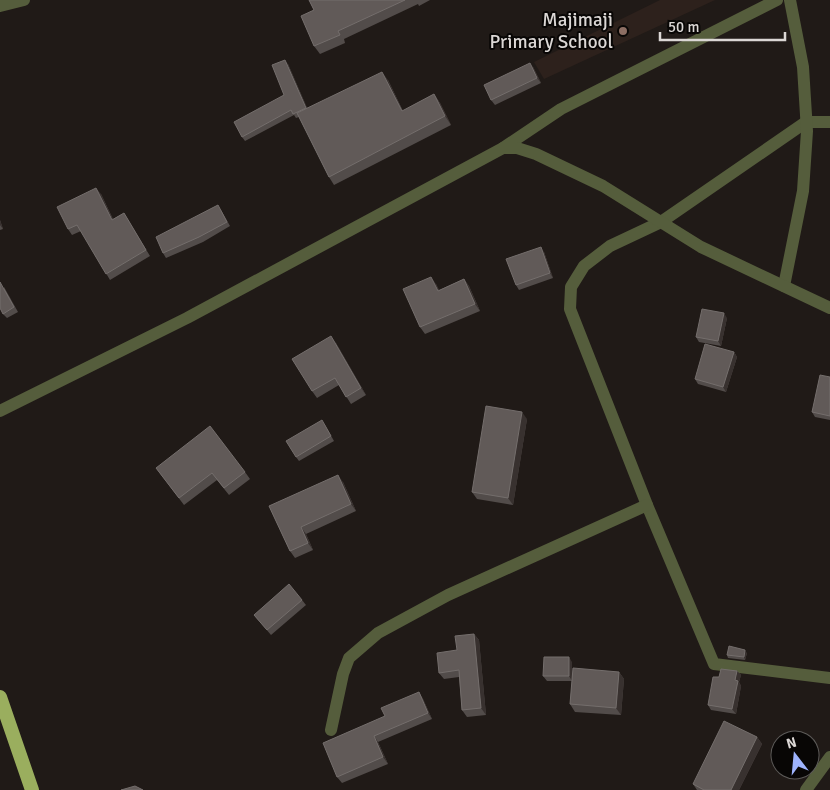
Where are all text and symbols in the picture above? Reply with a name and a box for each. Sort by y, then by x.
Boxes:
place label: Majimaji Primary School [490,8,613,54]
scale bar [660,10,785,42]
text: 50 m [668,18,699,36]
marker: Majimaji Primary School [617,25,629,37]
north arrow [770,730,820,780]
text: N [785,733,799,752]

